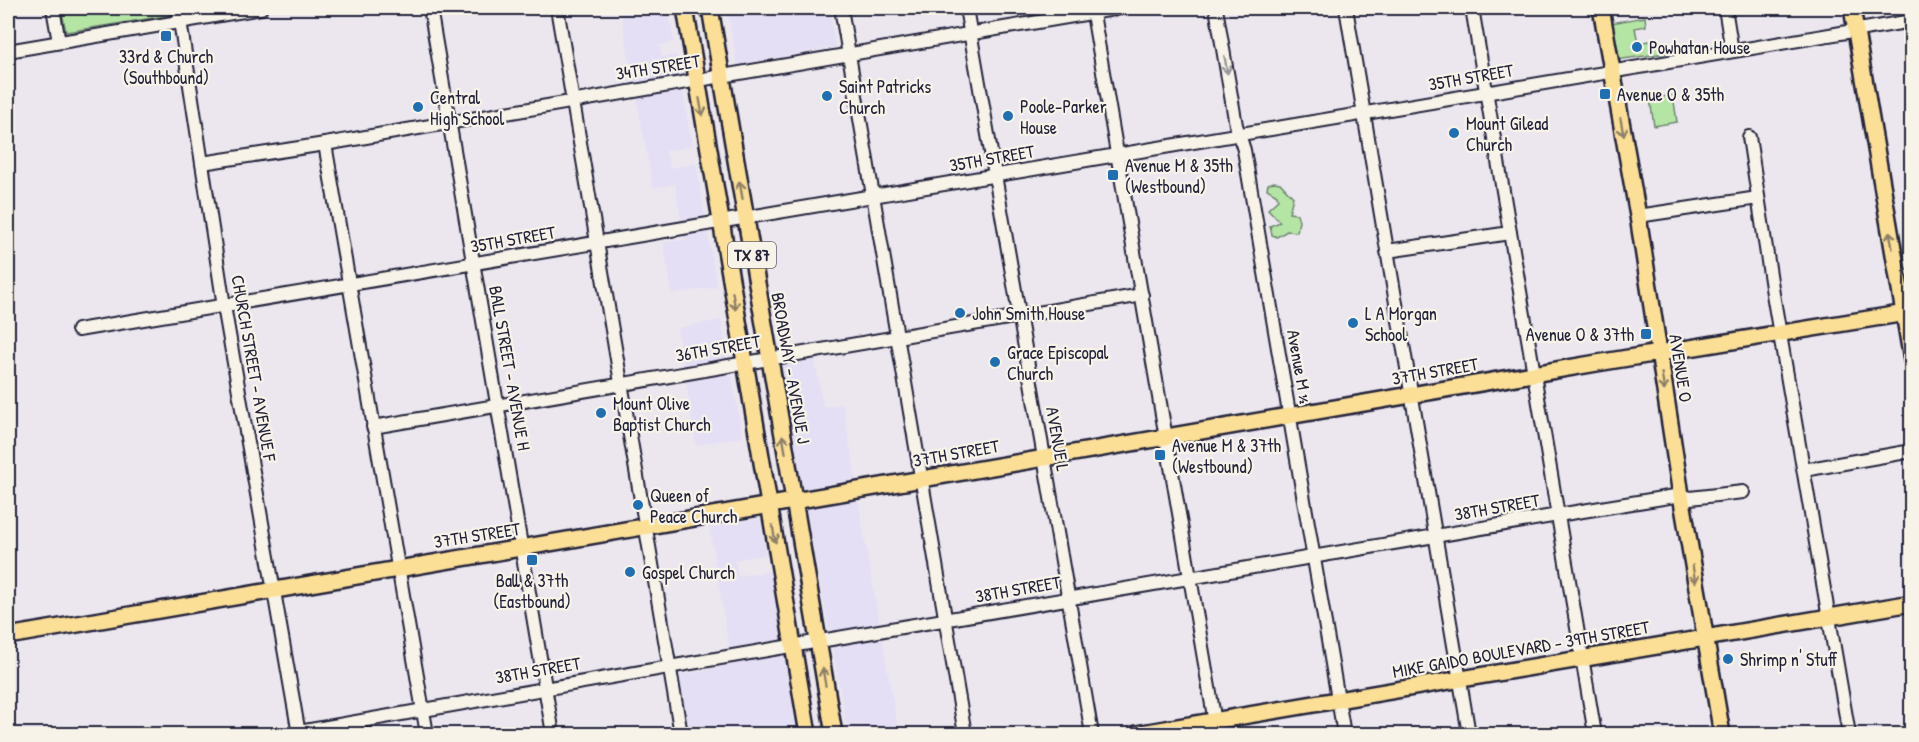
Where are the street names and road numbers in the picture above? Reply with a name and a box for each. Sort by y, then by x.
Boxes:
street label: 34TH STREET [614,48,702,86]
street label: 35TH STREET [1427,57,1516,97]
street label: 35TH STREET [948,138,1037,178]
street label: 35TH STREET [469,219,558,259]
road number: TX 87 [728,242,776,268]
street label: CHURCH STREET - AVENUE F [225,273,283,464]
street label: BALL STREET - AVENUE H [483,284,537,452]
street label: BROADWAY - AVENUE J [765,290,817,446]
street label: 36TH STREET [674,328,763,368]
street label: Avenue M ½ [1281,328,1319,406]
street label: AVENUE O [1663,332,1699,404]
street label: 37TH STREET [1390,351,1481,391]
street label: AVENUE L [1040,405,1076,474]
street label: 37TH STREET [911,433,1002,473]
street label: 38TH STREET [1452,487,1542,527]
street label: 37TH STREET [432,516,523,554]
street label: 38TH STREET [973,569,1063,609]
street label: MIKE GAIDO BOULEVARD - 39TH STREET [1391,614,1652,684]
street label: 38TH STREET [493,650,583,690]

